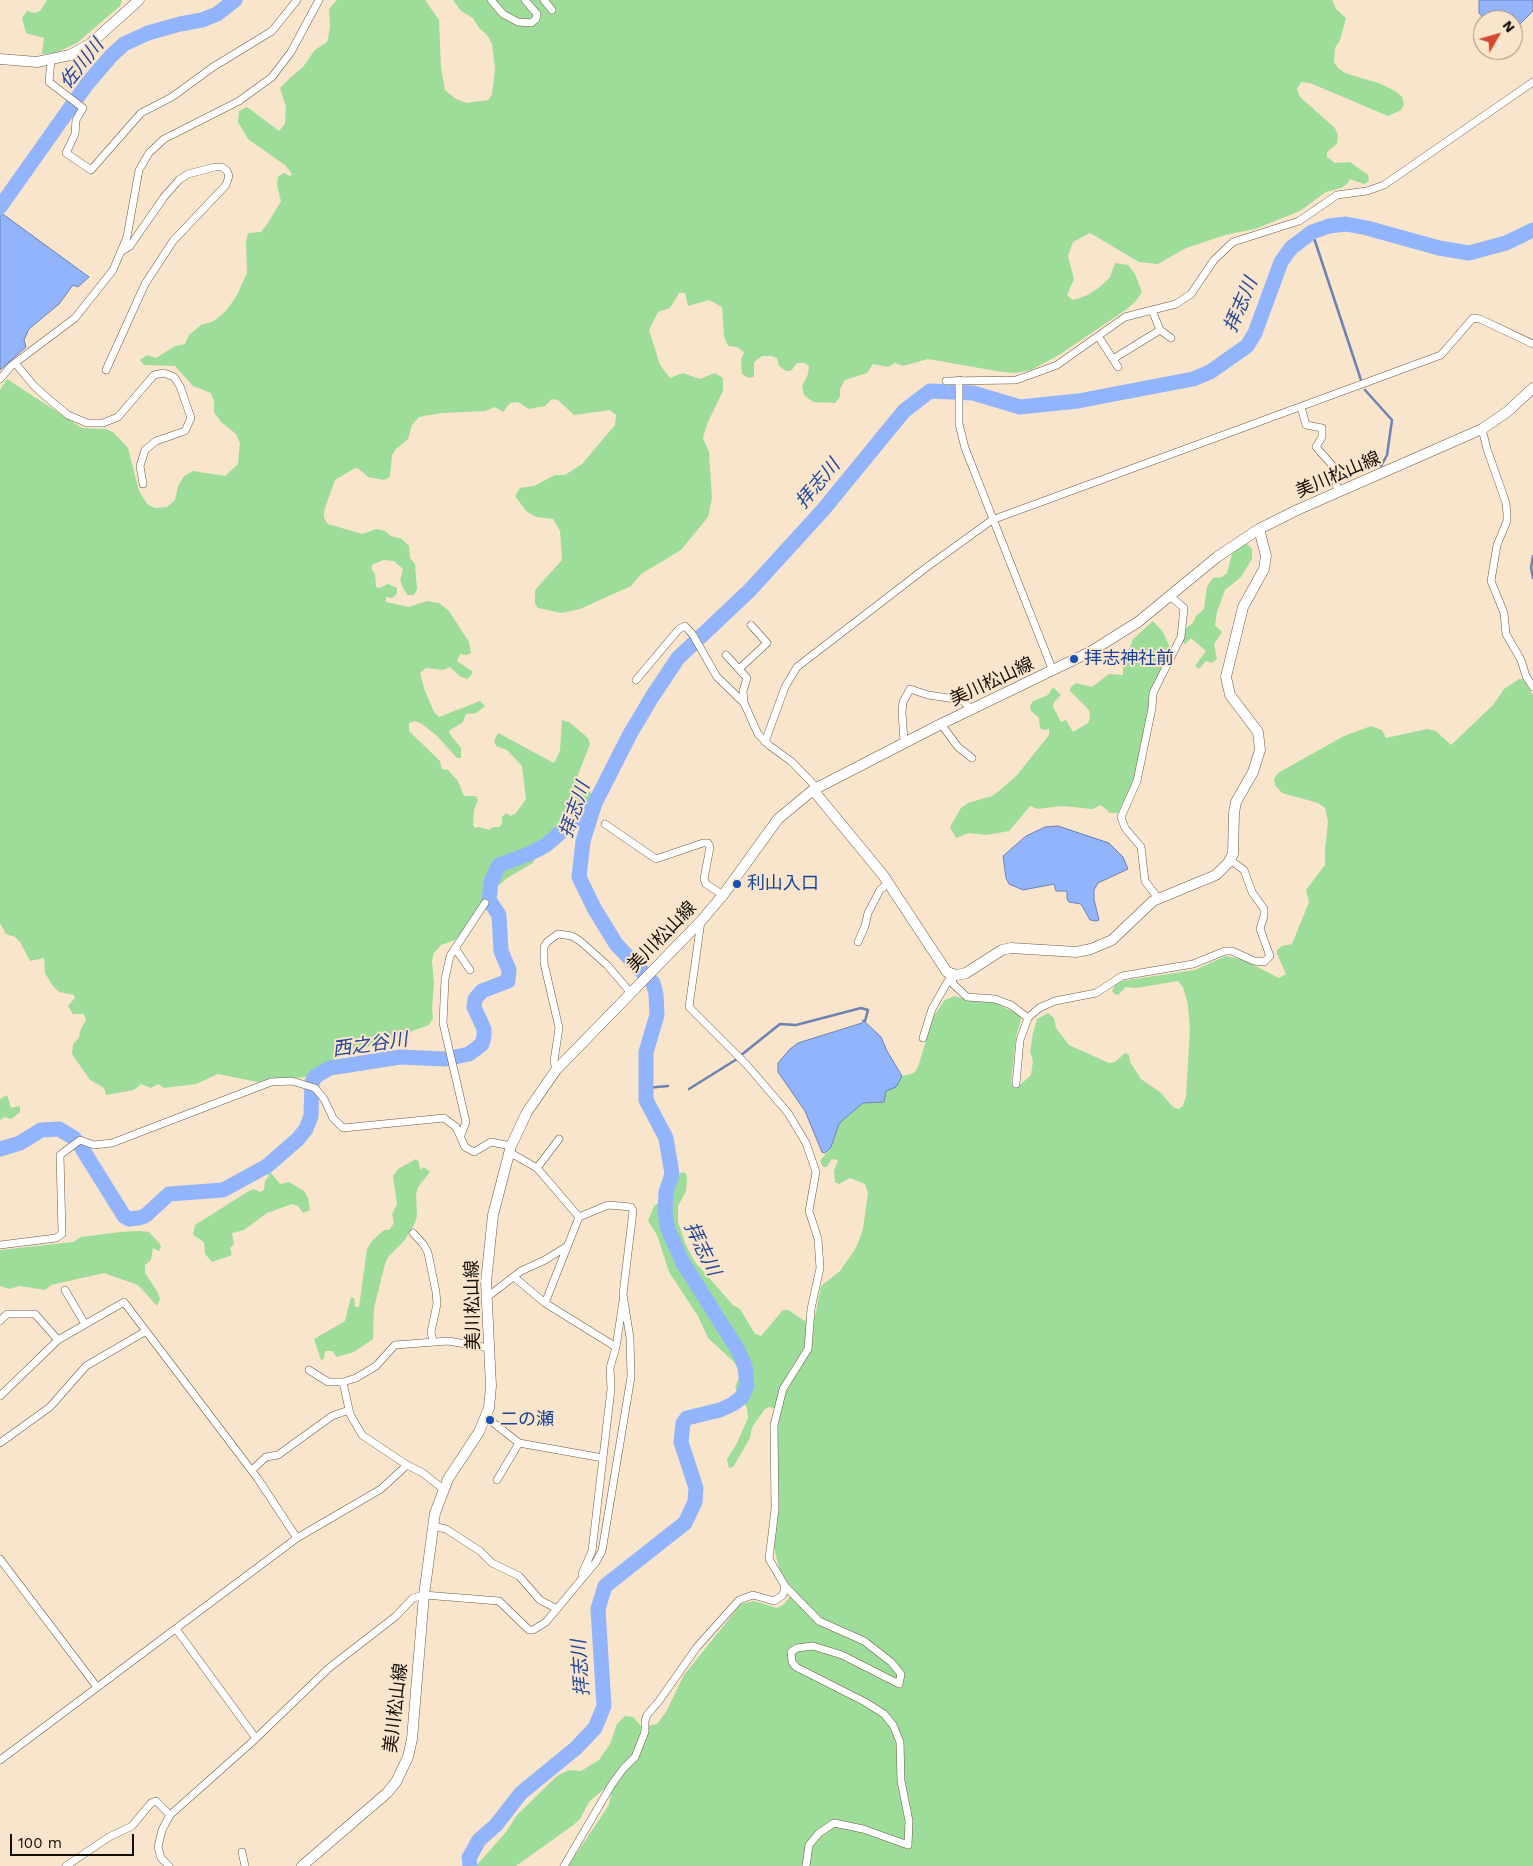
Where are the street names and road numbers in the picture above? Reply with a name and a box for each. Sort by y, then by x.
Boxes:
street label: 美川松山線 [1292,447,1384,503]
street label: 美川松山線 [947,653,1037,711]
street label: 美川松山線 [623,897,701,977]
street label: 美川松山線 [461,1260,485,1350]
street label: 美川松山線 [380,1662,412,1754]

